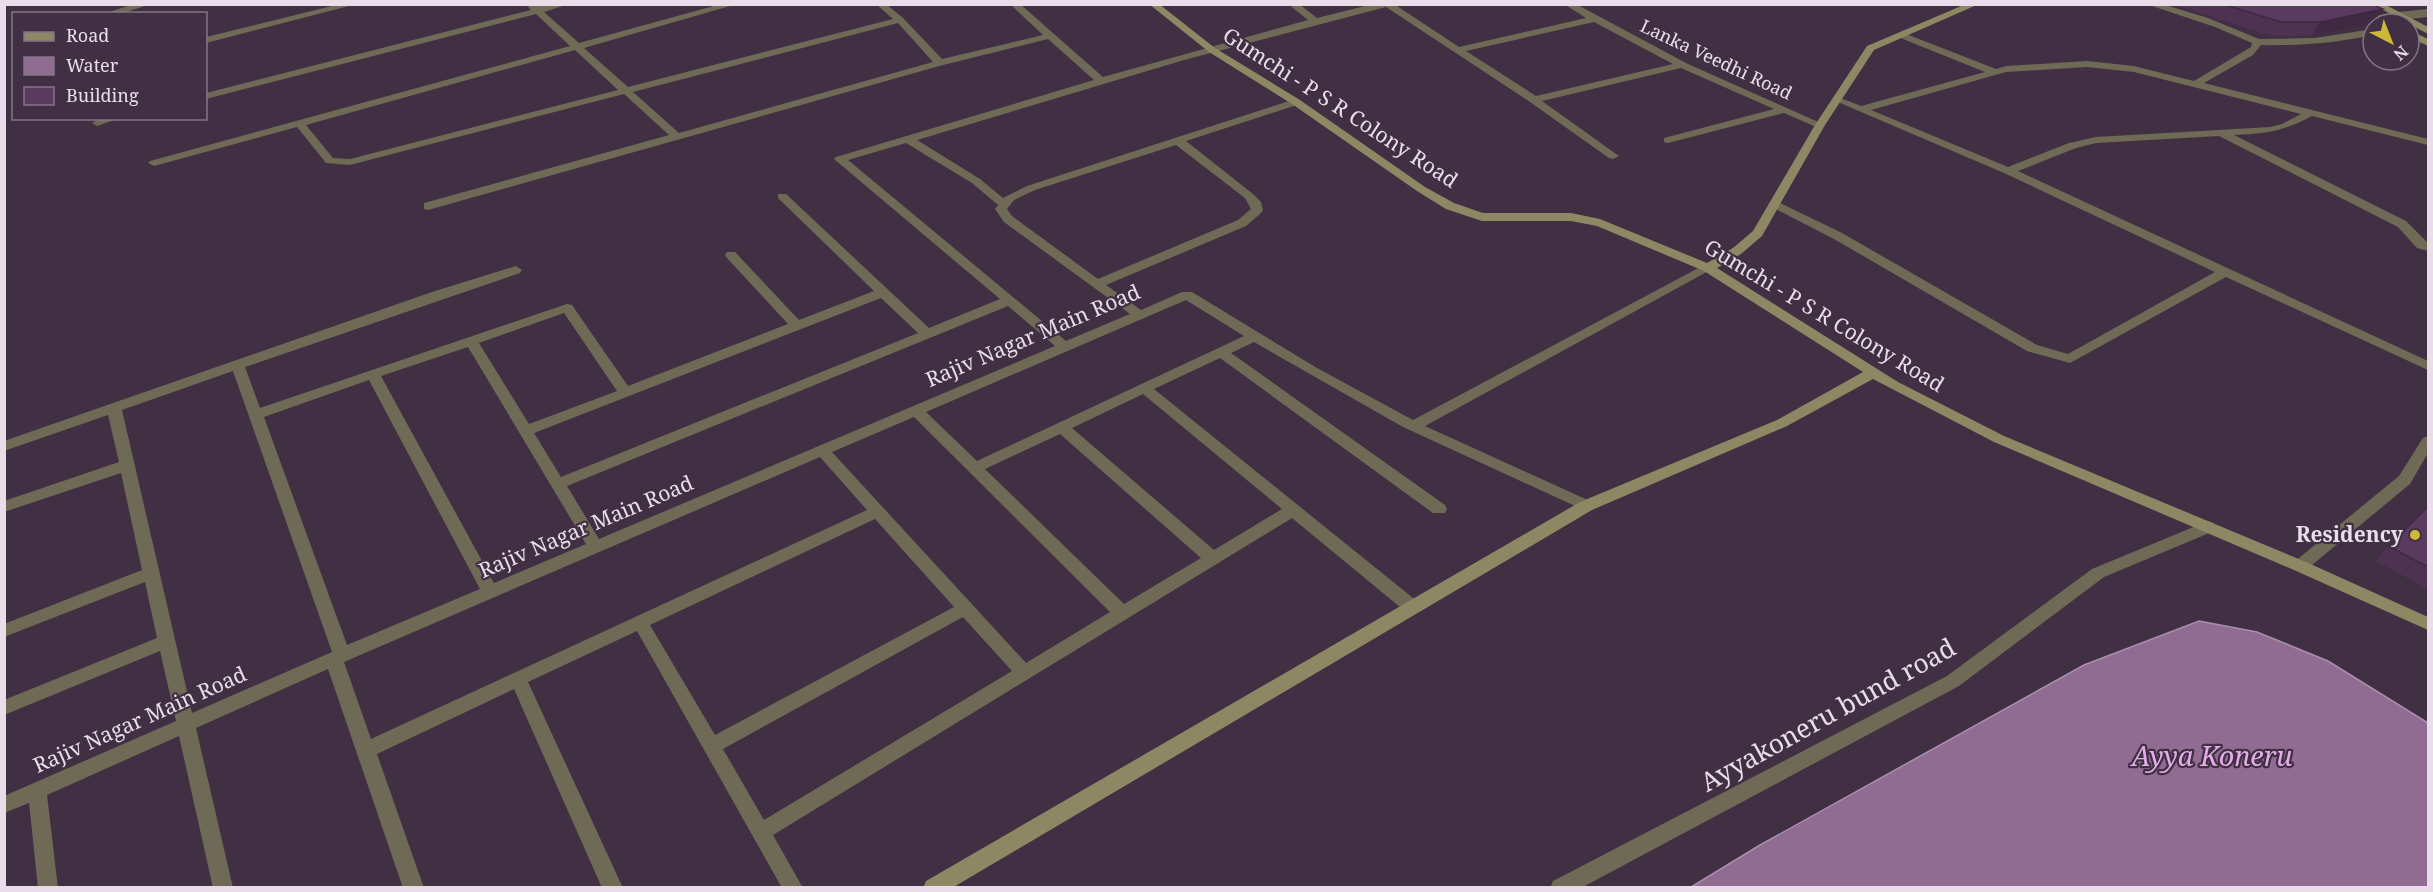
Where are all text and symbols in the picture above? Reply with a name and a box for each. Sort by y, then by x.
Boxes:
legend [12,12,207,120]
north arrow [2361,12,2421,72]
street label: Lanka Veedhi Road [1637,13,1796,105]
street label: Gumchi - P S R Colony Road [1218,21,1464,194]
text: Road [66,23,109,47]
text: N [2389,41,2413,66]
text: Water [66,53,119,77]
text: Building [66,83,139,107]
street label: Gumchi - P S R Colony Road [1699,232,1950,398]
street label: Rajiv Nagar Main Road [921,277,1144,393]
street label: Rajiv Nagar Main Road [474,468,697,584]
place label: Residency [2296,520,2404,548]
marker: Residency [2408,528,2422,542]
street label: Ayyakoneru bund road [1693,629,1962,799]
street label: Rajiv Nagar Main Road [29,659,251,779]
water label: Ayya Koneru [2129,737,2293,774]

